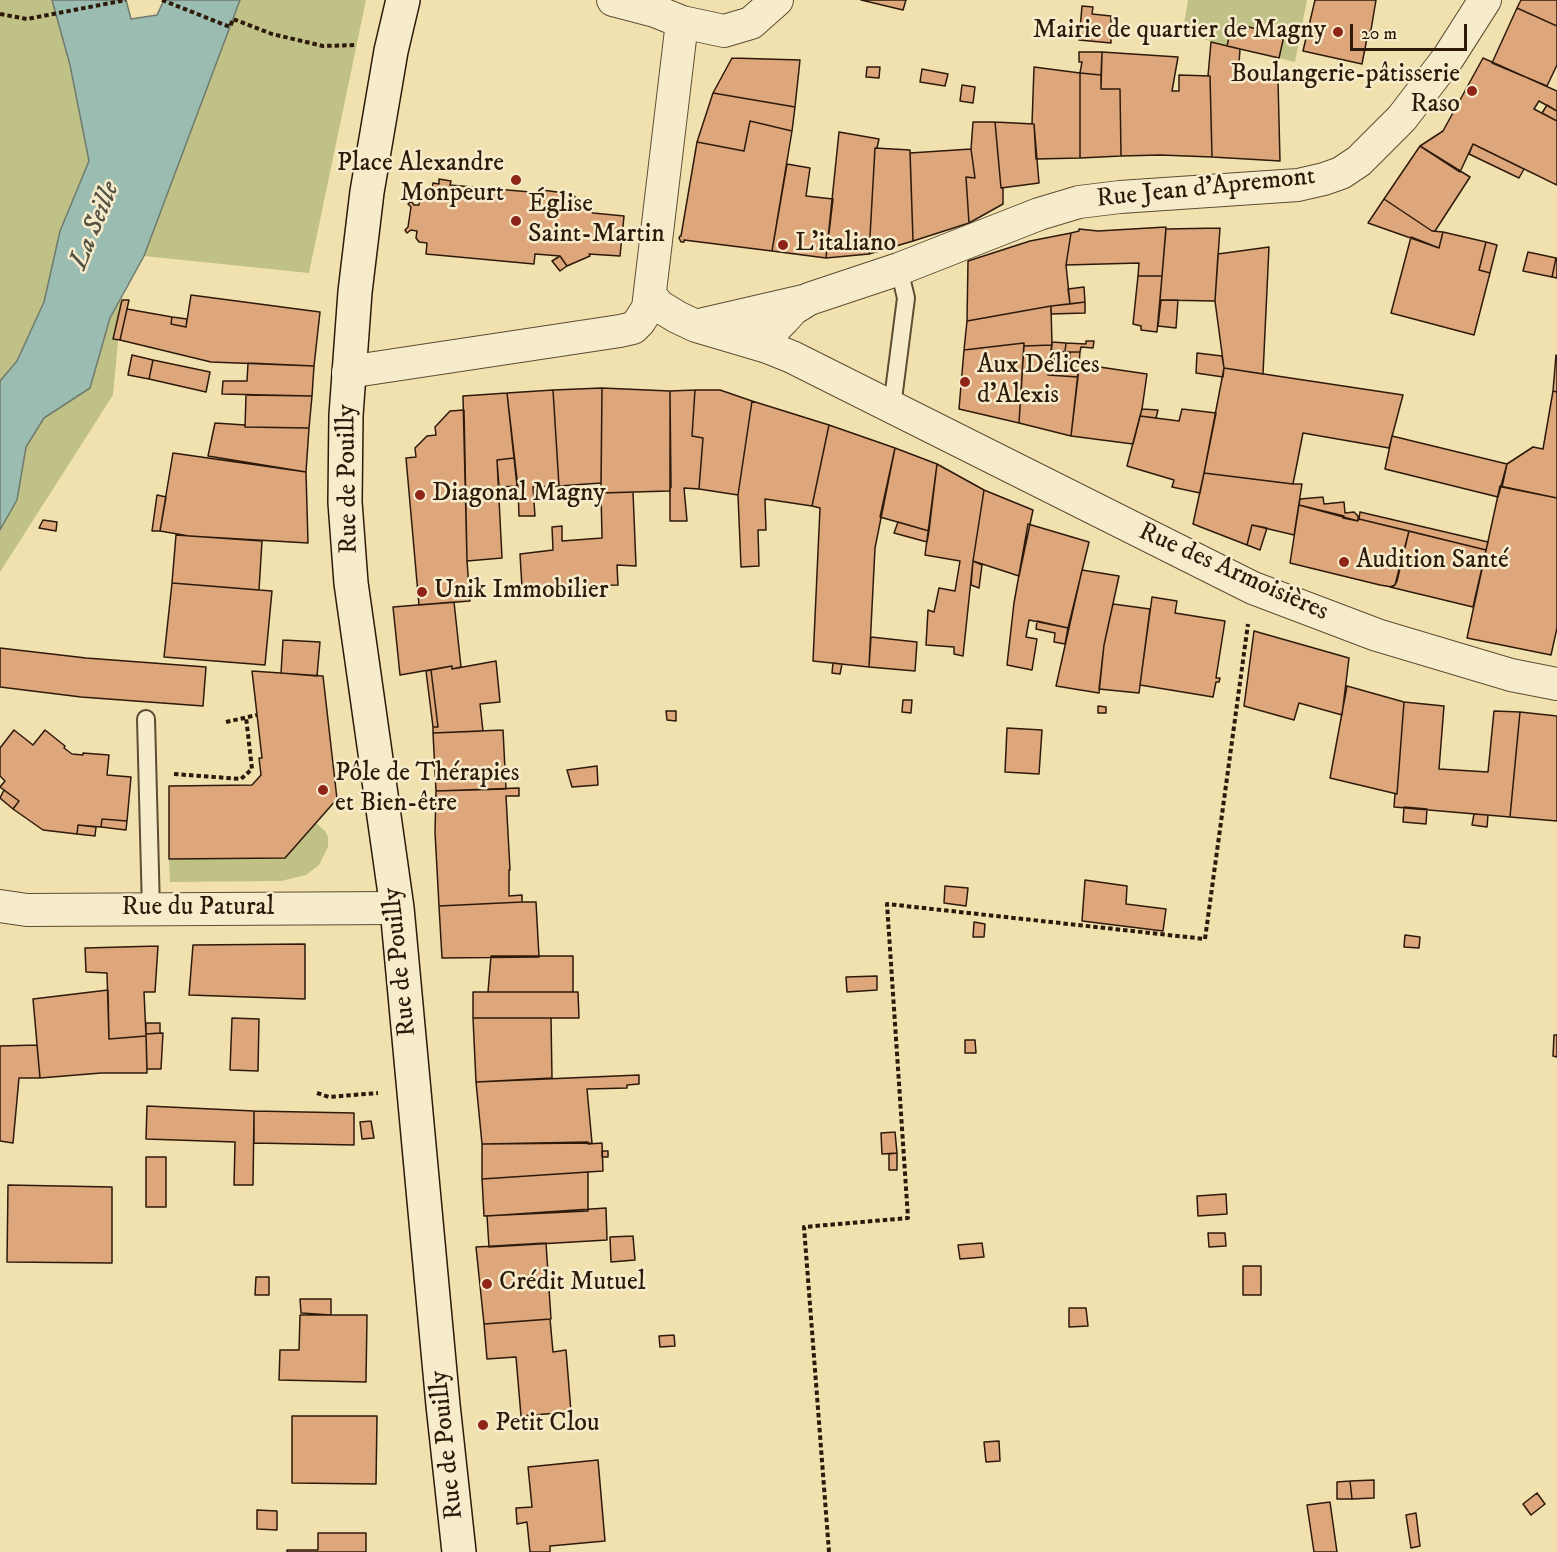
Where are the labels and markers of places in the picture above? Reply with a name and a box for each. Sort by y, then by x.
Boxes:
place label: Mairie de quartier de Magny [1033,16,1326,48]
marker: Mairie de quartier de Magny [1331,25,1345,39]
place label: Boulangerie-pâtisserie Raso [1230,60,1460,122]
marker: Boulangerie-pâtisserie Raso [1465,84,1479,98]
place label: Place Alexandre Monpeurt [337,149,504,210]
marker: Place Alexandre Monpeurt [509,173,523,187]
place label: Église Saint-Martin [528,190,665,252]
marker: Église Saint-Martin [509,214,523,228]
place label: L'italiano [795,229,896,261]
marker: L'italiano [776,238,790,252]
place label: Aux Délices d’Alexis [977,351,1100,412]
marker: Aux Délices d’Alexis [958,375,972,389]
place label: Diagonal Magny [432,479,606,511]
marker: Diagonal Magny [413,488,427,502]
place label: Audition Santé [1356,546,1509,578]
marker: Audition Santé [1337,555,1351,569]
place label: Unik Immobilier [434,576,608,608]
marker: Unik Immobilier [415,585,429,599]
place label: Pôle de Thérapies et Bien-être [335,759,519,820]
marker: Pôle de Thérapies et Bien-être [316,783,330,797]
place label: Crédit Mutuel [499,1268,645,1300]
marker: Crédit Mutuel [480,1277,494,1291]
place label: Petit Clou [495,1409,600,1441]
marker: Petit Clou [476,1418,490,1432]

